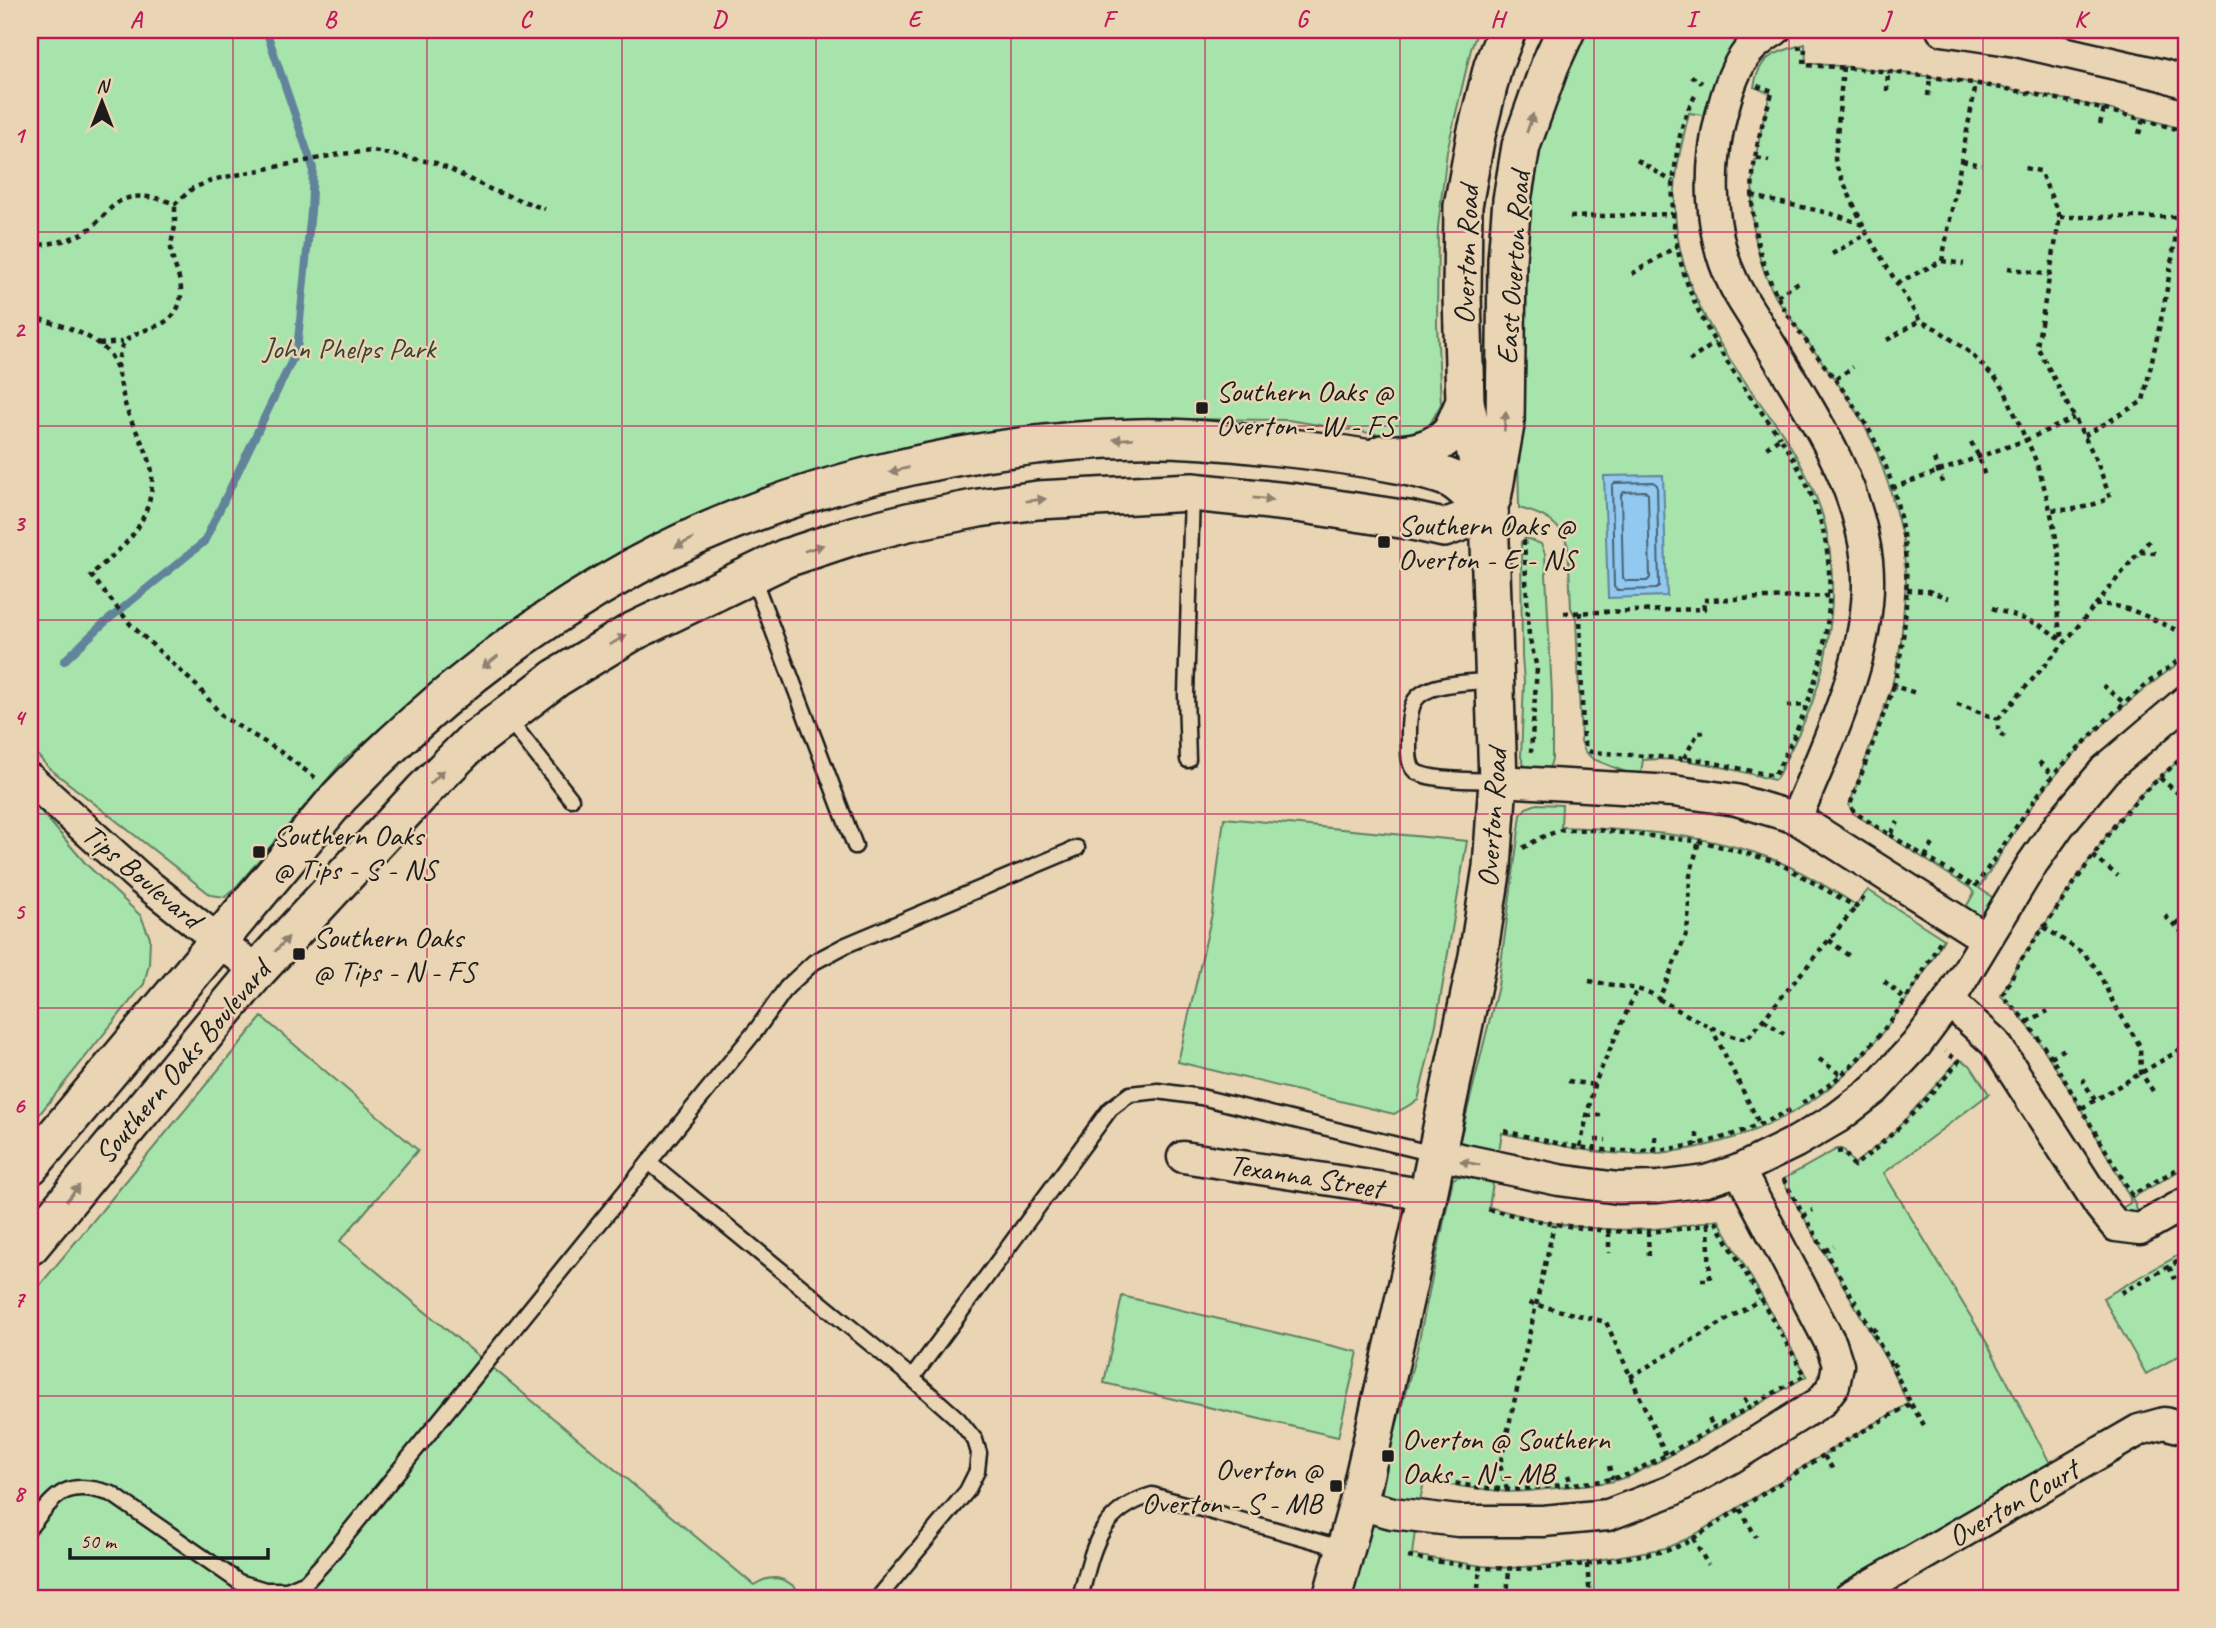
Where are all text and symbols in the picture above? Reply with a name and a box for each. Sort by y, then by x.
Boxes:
text: A [130,5,144,34]
text: B [324,5,338,34]
text: C [520,5,534,34]
text: D [712,5,728,34]
text: E [908,5,924,34]
text: F [1103,5,1119,34]
text: G [1296,5,1311,34]
text: H [1490,5,1508,34]
text: I [1686,5,1701,34]
text: J [1880,5,1893,34]
text: K [2074,5,2090,34]
north arrow [66,66,136,136]
text: N [96,74,111,98]
one-way arrow [1525,112,1536,133]
text: 1 [14,121,27,150]
street label: East Overton Road [1487,166,1539,366]
street label: Overton Road [1445,181,1488,325]
text: 2 [14,315,27,344]
park label: John Phelps Park [261,329,437,367]
place label: Southern Oaks @ Overton - W - FS [1216,372,1398,444]
marker: Southern Oaks @ Overton - W - FS [1194,400,1210,416]
one-way arrow [1499,410,1510,432]
one-way arrow [1112,433,1134,444]
one-way arrow [887,465,909,476]
one-way arrow [1252,494,1274,505]
one-way arrow [1025,495,1047,506]
place label: Southern Oaks @ Overton - E - NS [1398,506,1579,578]
text: 3 [14,509,27,538]
marker: Southern Oaks @ Overton - E - NS [1376,534,1392,550]
one-way arrow [673,537,694,548]
one-way arrow [804,543,825,553]
one-way arrow [608,634,627,647]
one-way arrow [482,655,500,670]
text: 4 [14,703,27,732]
street label: Overton Road [1468,743,1516,889]
one-way arrow [429,769,445,785]
street label: Tips Boulevard [74,815,213,940]
place label: Southern Oaks @ Tips - S - NS [273,816,440,888]
marker: Southern Oaks @ Tips - S - NS [251,844,267,860]
text: 5 [14,897,26,926]
place label: Southern Oaks @ Tips - N - FS [313,918,479,990]
one-way arrow [274,936,290,953]
marker: Southern Oaks @ Tips - N - FS [291,946,307,962]
street label: Southern Oaks Boulevard [86,949,281,1171]
text: 6 [14,1091,27,1120]
street label: Texanna Street [1226,1145,1390,1208]
one-way arrow [1459,1157,1481,1168]
one-way arrow [65,1185,80,1202]
text: 7 [14,1285,27,1314]
place label: Overton @ Southern Oaks - N - MB [1402,1420,1611,1492]
marker: Overton @ Southern Oaks - N - MB [1380,1448,1396,1464]
street label: Overton Court [1941,1448,2088,1555]
place label: Overton @ Overton - S - MB [1142,1450,1325,1522]
marker: Overton @ Overton - S - MB [1328,1478,1344,1494]
text: 8 [14,1479,27,1508]
scale bar [70,1516,268,1560]
text: 50 m [80,1528,118,1554]

